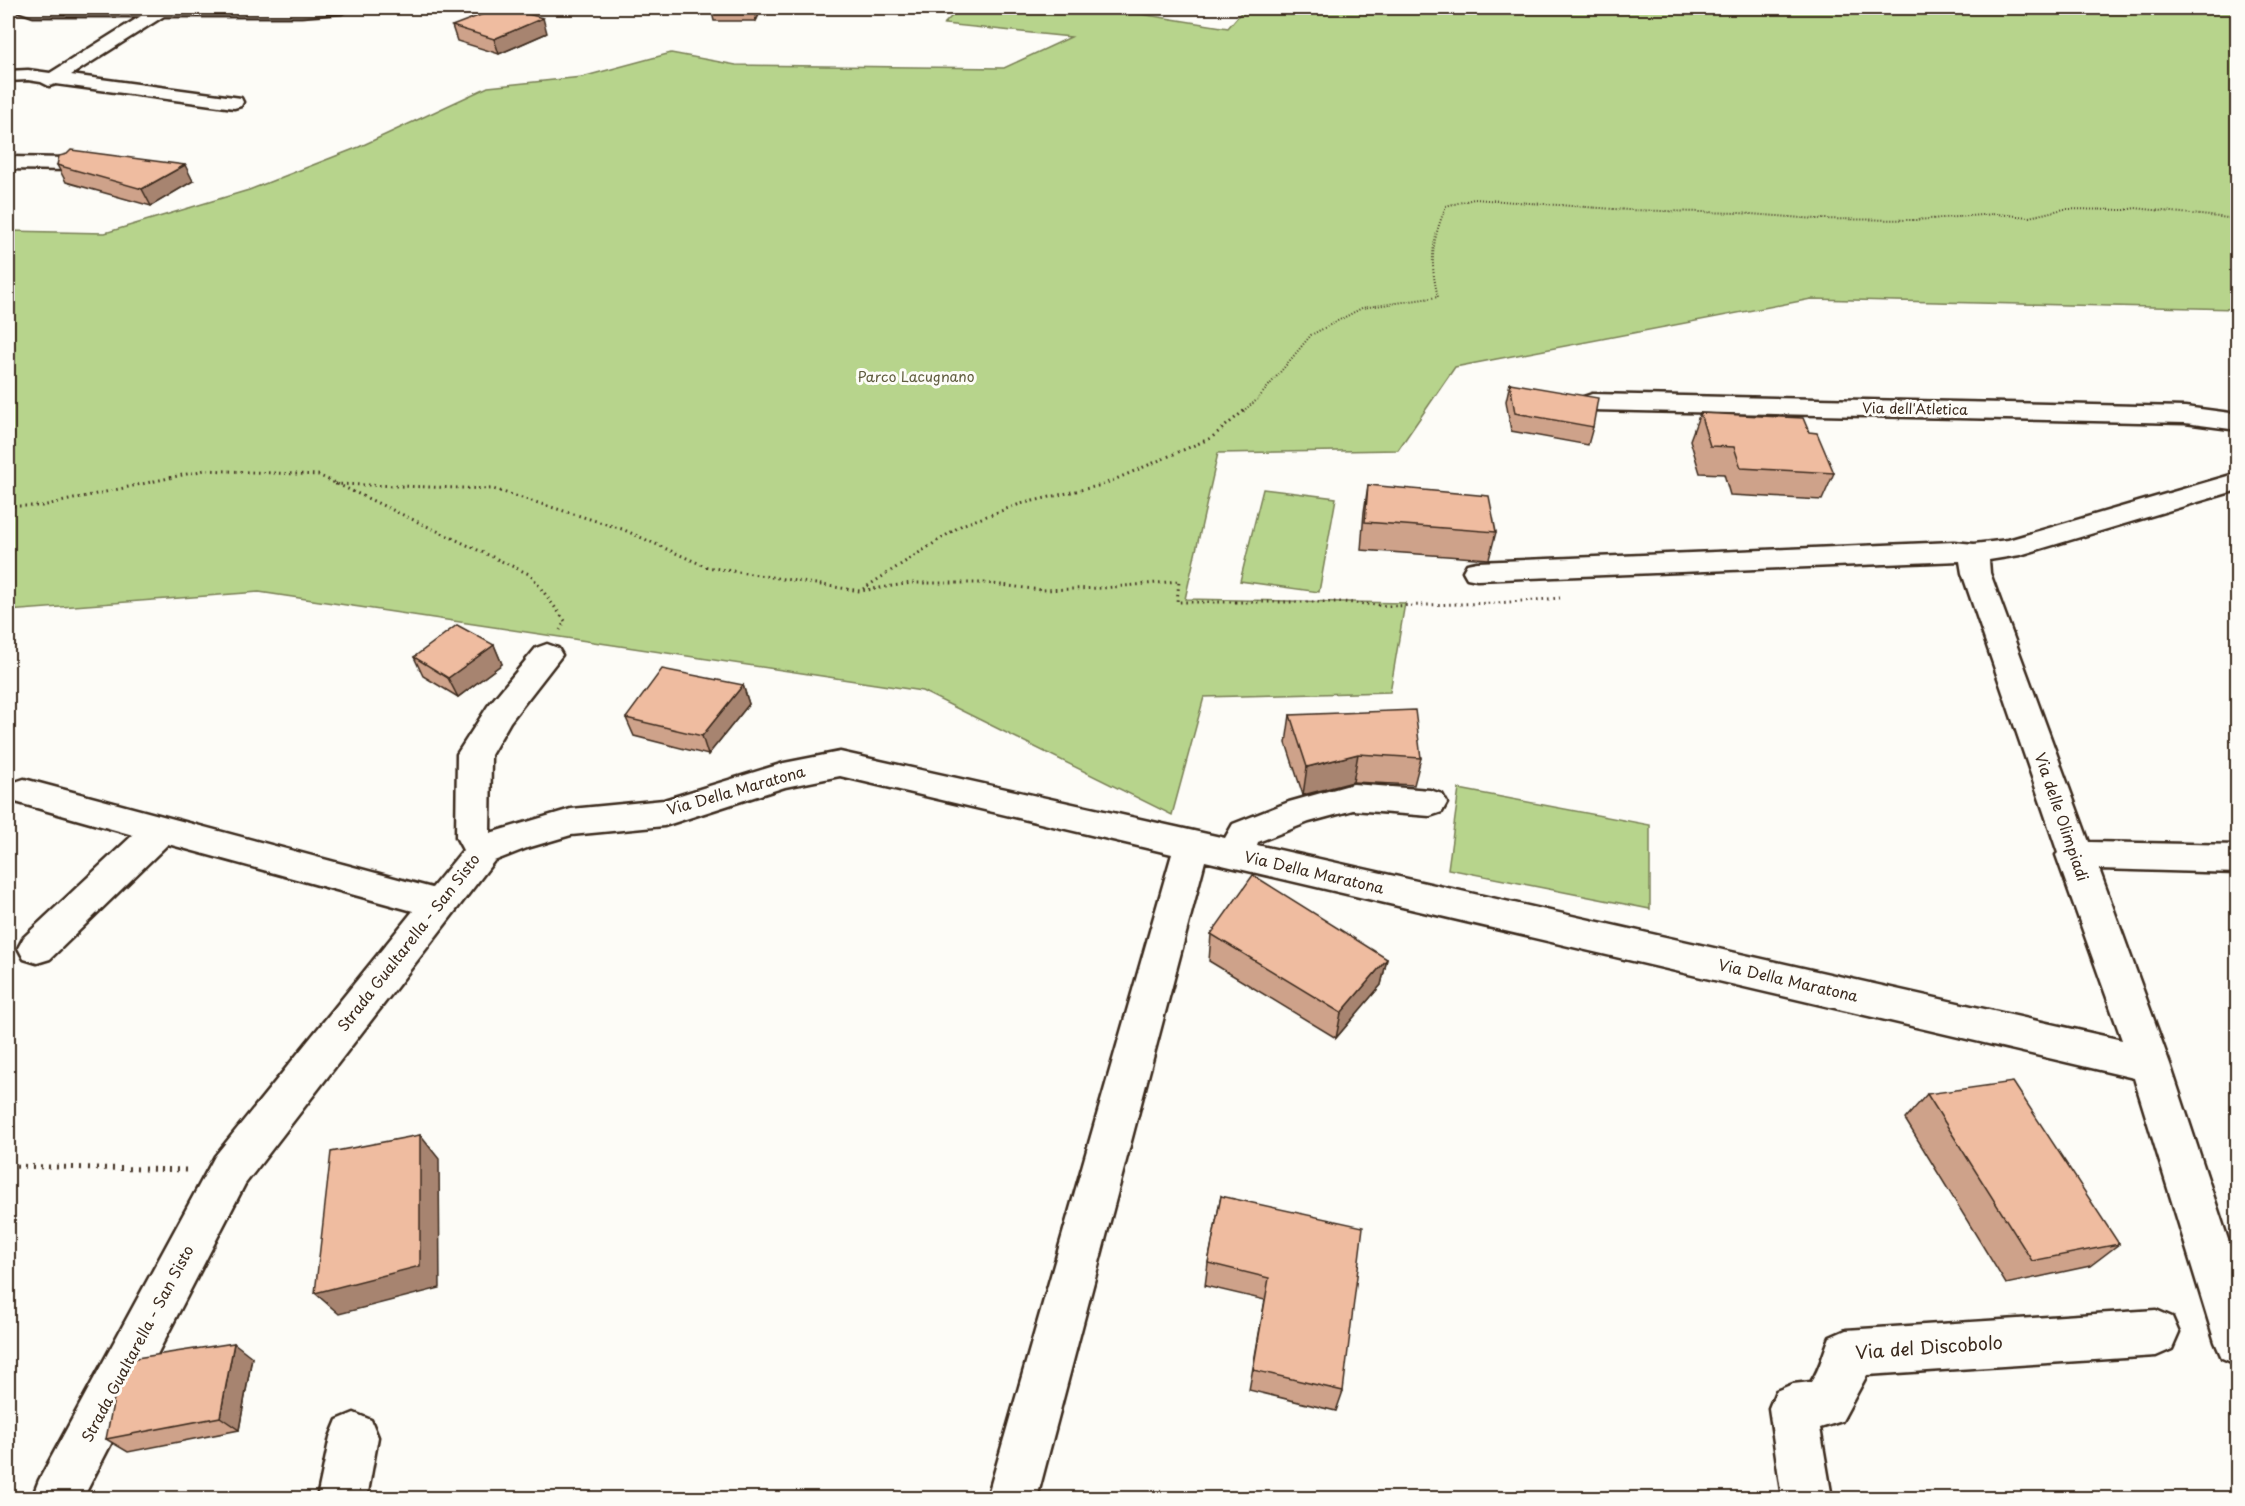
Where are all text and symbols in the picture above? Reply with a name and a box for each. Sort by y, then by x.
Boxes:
park label: Parco Lacugnano [857,366,975,387]
street label: Via dell'Atletica [1862,397,1968,420]
street label: Via delle Olimpiadi [2030,749,2095,884]
street label: Via Della Maratona [664,759,808,820]
street label: Via Della Maratona [1242,844,1387,899]
street label: Strada Gualtarella - San Sisto [331,848,485,1036]
street label: Via Della Maratona [1716,952,1861,1007]
street label: Strada Gualtarella - San Sisto [75,1241,199,1446]
street label: Via del Discobolo [1854,1328,2004,1365]

